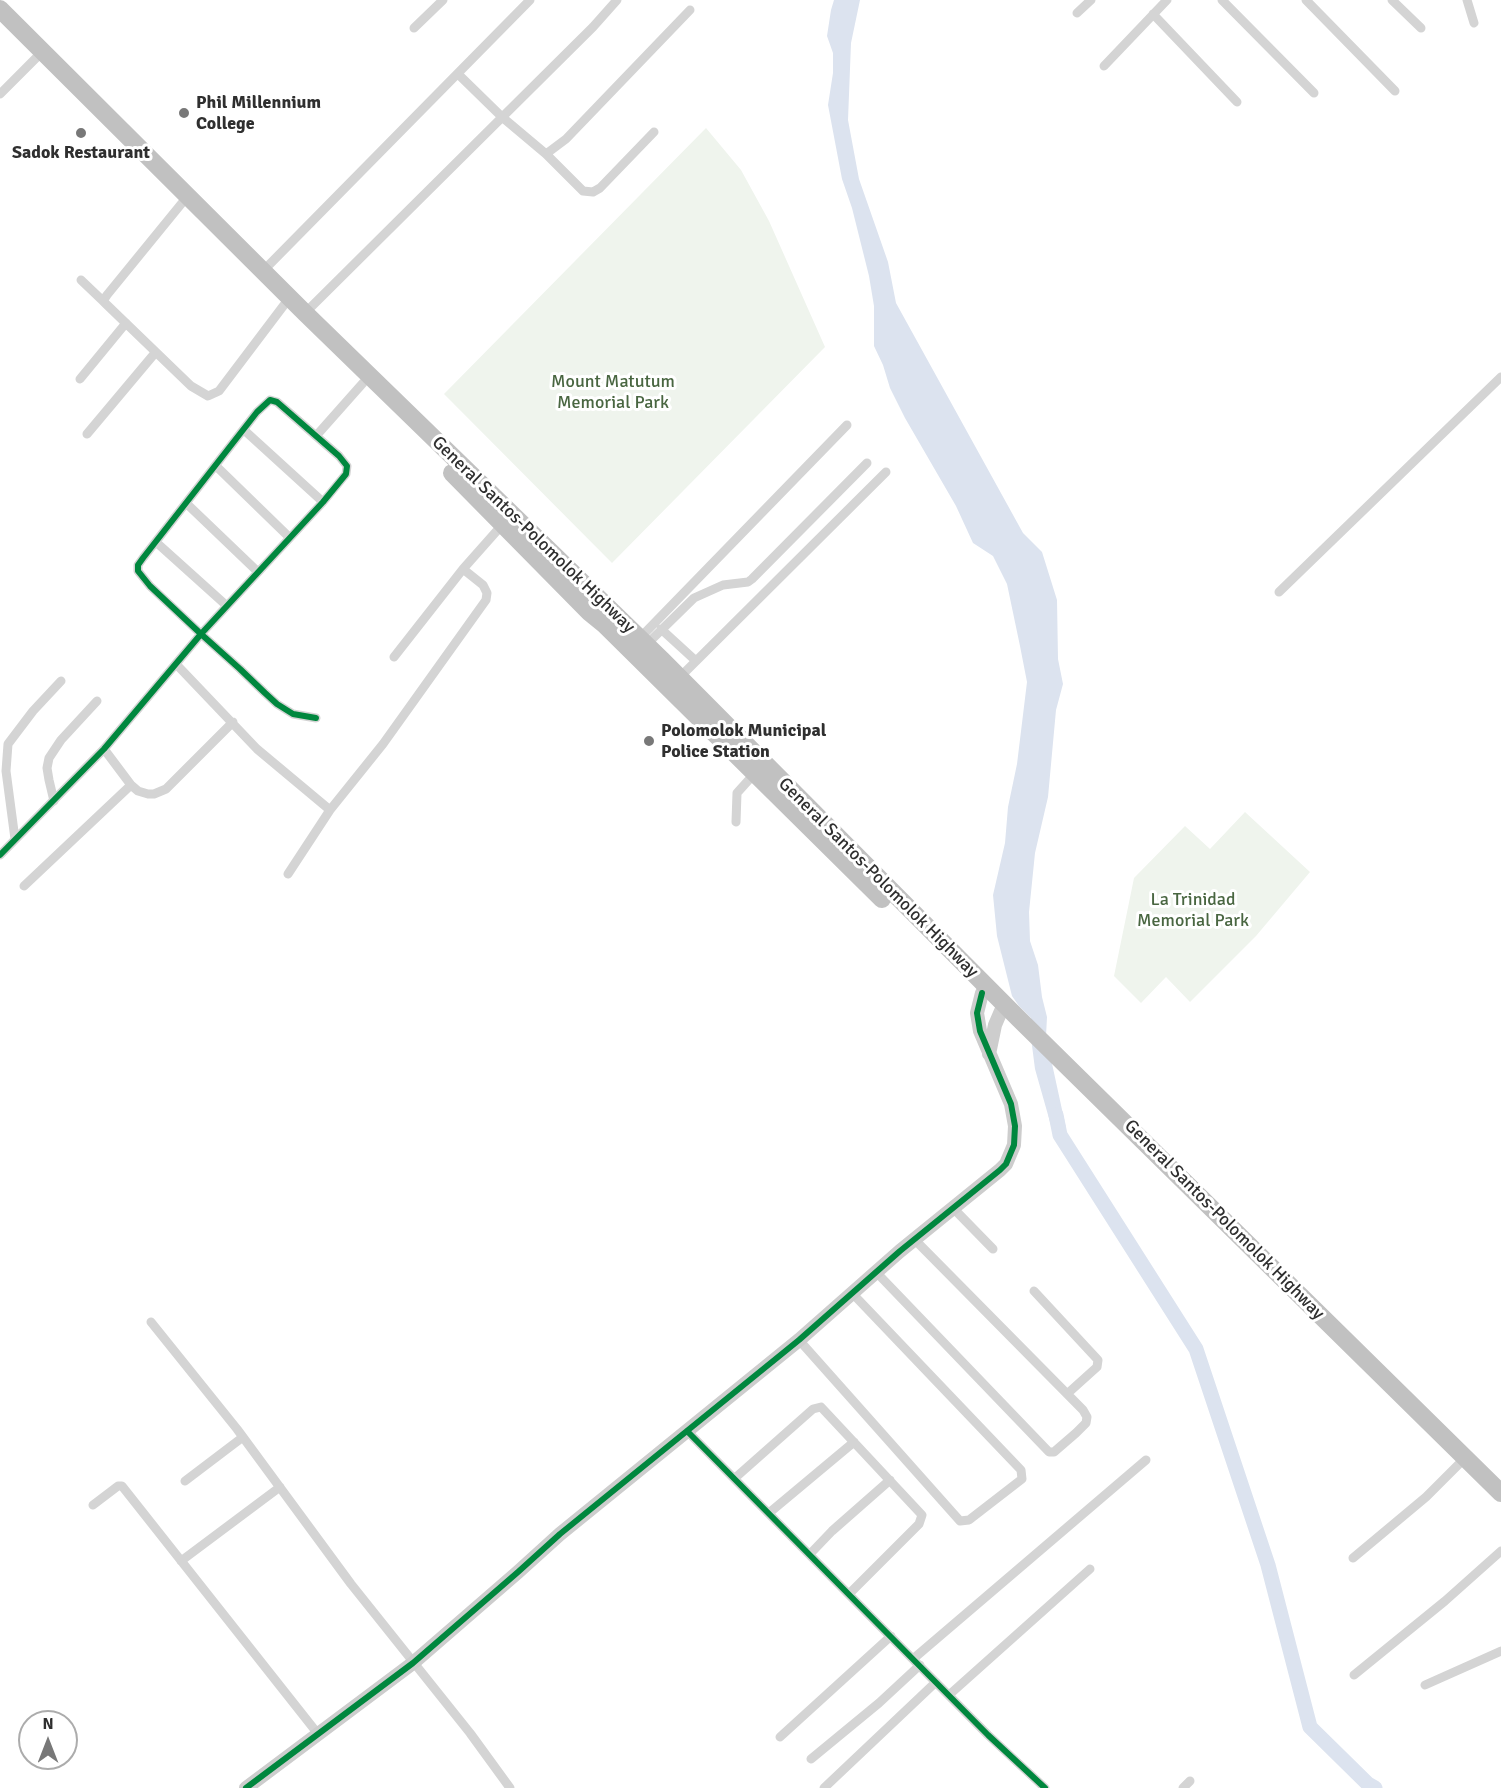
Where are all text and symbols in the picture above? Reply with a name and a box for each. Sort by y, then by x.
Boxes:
place label: Phil Millennium College [196,92,321,134]
marker: Phil Millennium College [177,106,191,120]
marker: Sadok Restaurant [74,126,88,140]
place label: Sadok Restaurant [12,142,150,164]
park label: Mount Matutum Memorial Park [551,371,675,413]
street label: General Santos-Polomolok Highway [427,432,639,638]
place label: Polomolok Municipal Police Station [661,720,826,762]
marker: Polomolok Municipal Police Station [642,734,656,748]
street label: General Santos-Polomolok Highway [774,774,982,982]
park label: La Trinidad Memorial Park [1137,889,1249,932]
street label: General Santos-Polomolok Highway [1120,1116,1328,1324]
north arrow [18,1710,78,1770]
text: N [42,1714,54,1734]

